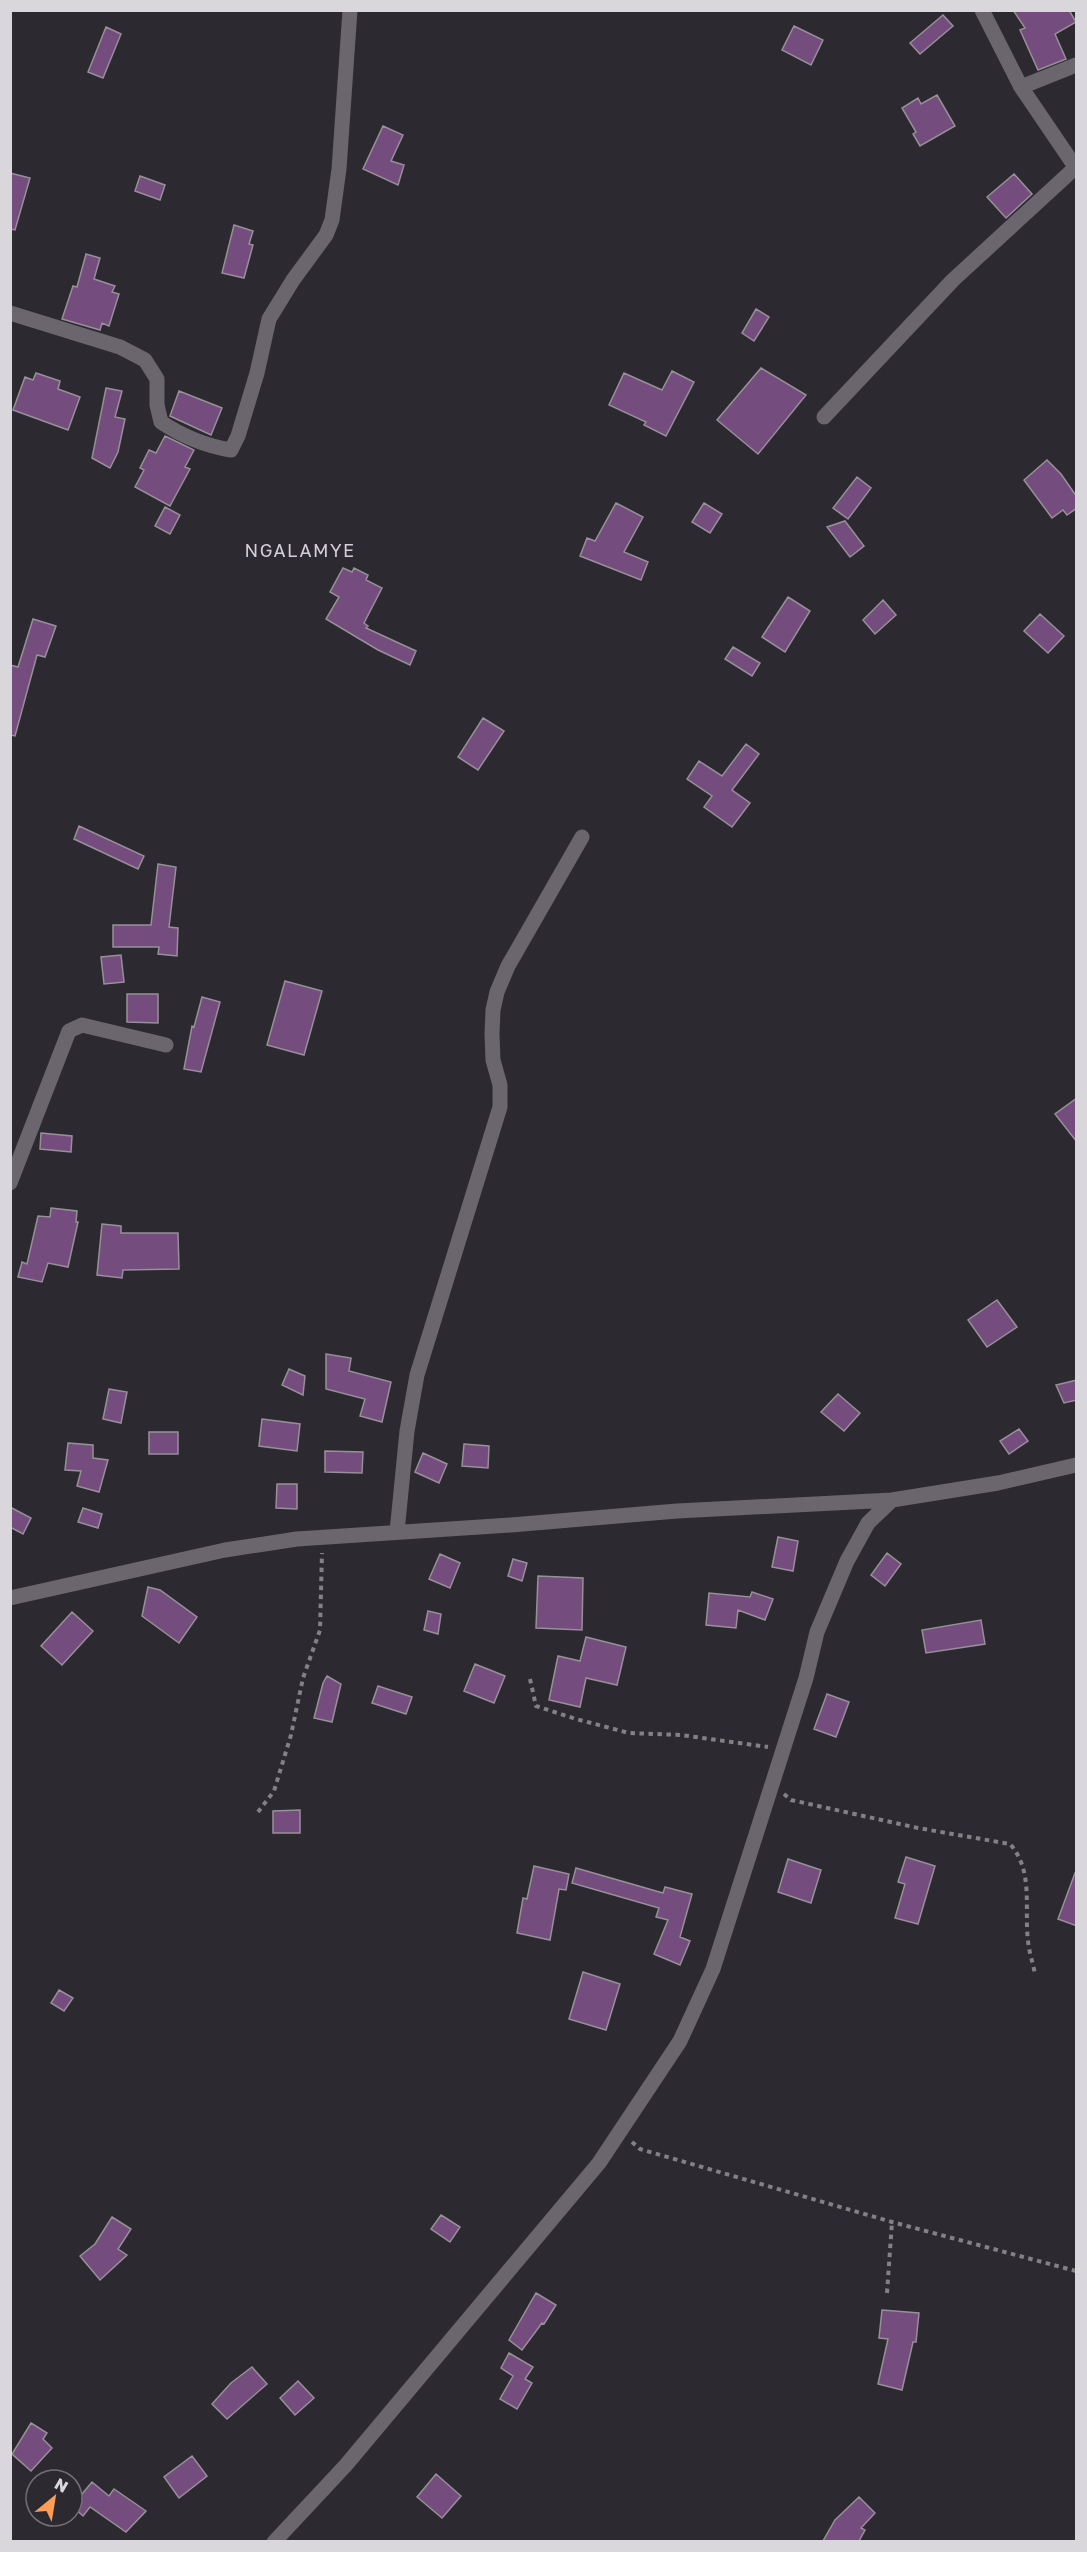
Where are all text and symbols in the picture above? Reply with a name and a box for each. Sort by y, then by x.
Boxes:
district label: NGALAMYE [245,539,355,561]
north arrow [24,2468,84,2528]
text: N [51,2473,72,2497]

